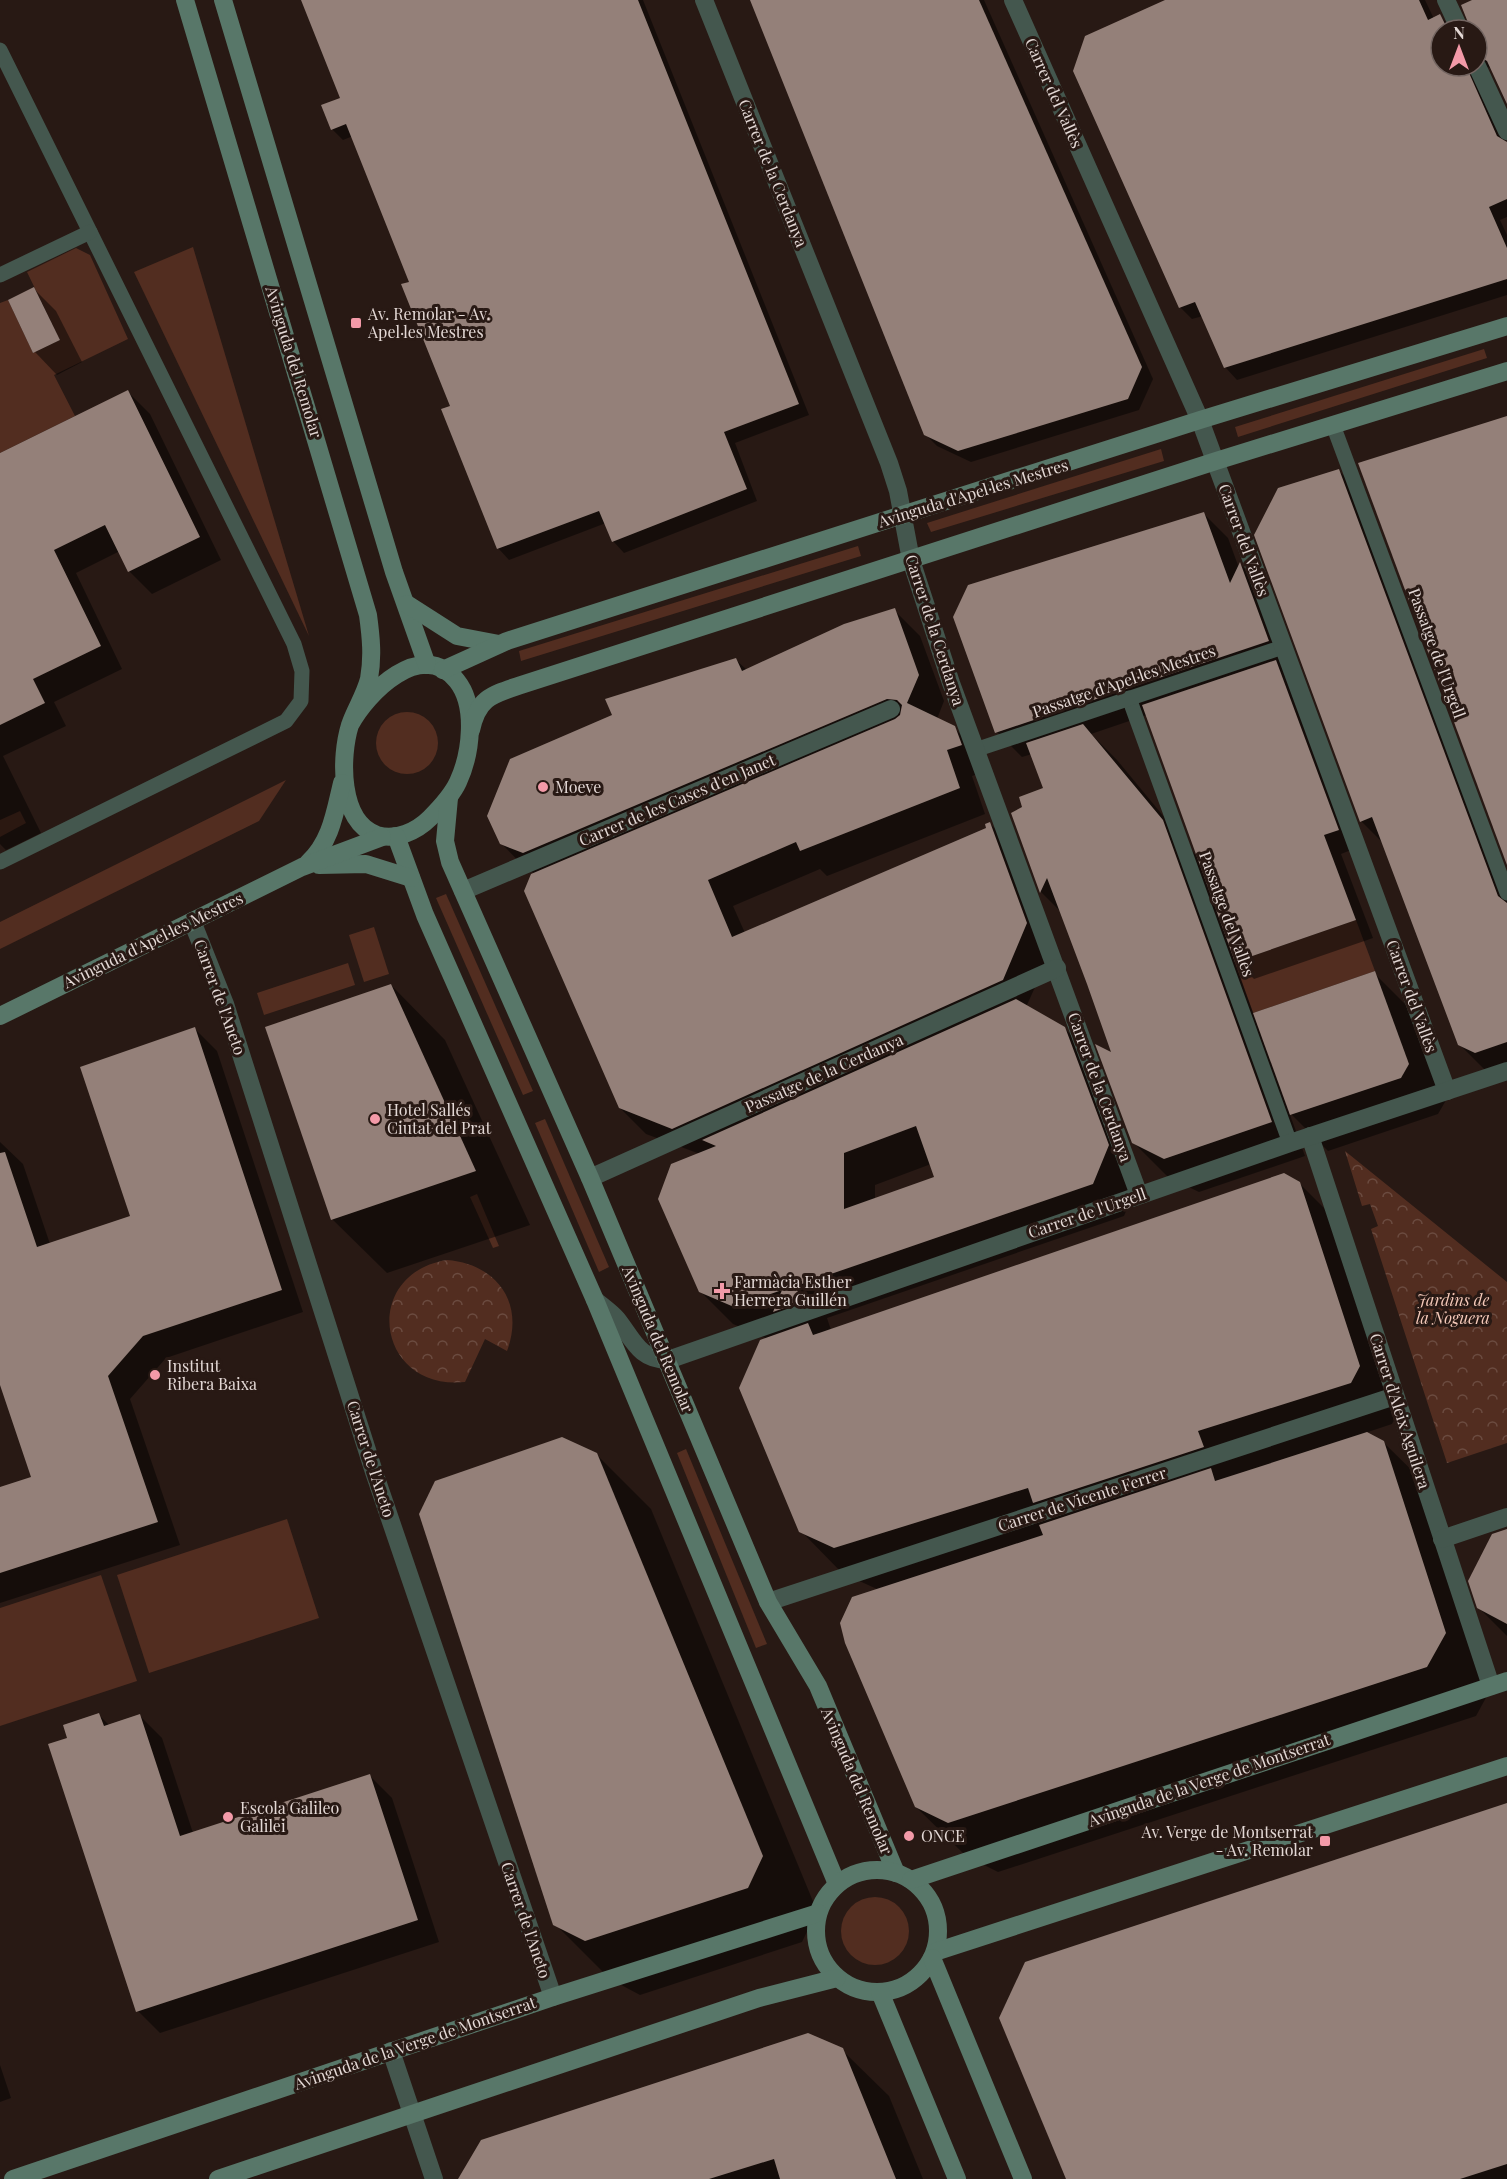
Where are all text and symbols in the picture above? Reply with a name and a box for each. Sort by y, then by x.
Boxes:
north arrow [1429,18,1489,78]
text: N [1453,22,1465,43]
street label: Carrer del Vallès [1021,34,1088,151]
street label: Carrer de la Cerdanya [734,96,813,250]
street label: Avinguda del Remolar [261,282,328,440]
place label: Av. Remolar - Av. Apel·les Mestres [367,303,491,342]
marker: Av. Remolar - Av. Apel·les Mestres [349,316,363,330]
street label: Avinguda d'Apel·les Mestres [874,454,1071,532]
street label: Carrer del Vallès [1214,481,1275,599]
street label: Carrer de la Cerdanya [901,552,970,708]
street label: Passatge de l'Urgell [1404,585,1471,721]
street label: Passatge d'Apel·les Mestres [1030,639,1218,722]
street label: Carrer de les Cases d'en Janet [575,748,779,851]
place label: Moeve [555,776,601,797]
marker: Moeve [536,780,550,794]
street label: Passatge del Vallès [1195,848,1260,979]
street label: Avinguda d'Apel·les Mestres [58,887,246,993]
street label: Carrer de l'Aneto [190,936,251,1058]
street label: Carrer del Vallès [1382,937,1443,1055]
street label: Carrer de la Cerdanya [1064,1009,1137,1164]
street label: Passatge de la Cerdanya [741,1028,906,1117]
place label: Hotel Sallés Ciutat del Prat [387,1099,491,1138]
marker: Hotel Sallés Ciutat del Prat [368,1112,382,1126]
street label: Carrer de l'Urgell [1025,1182,1149,1243]
street label: Avinguda del Remolar [618,1261,699,1415]
place label: Farmàcia Esther Herrera Guillén [734,1271,852,1310]
marker: Farmàcia Esther Herrera Guillén [715,1284,729,1298]
park label: Jardins de la Noguera [1416,1289,1490,1328]
street label: Carrer d'Aleix Aguilera [1365,1330,1436,1491]
place label: Institut Ribera Baixa [167,1355,257,1394]
marker: Institut Ribera Baixa [148,1368,162,1382]
street label: Carrer de l'Aneto [343,1398,400,1520]
street label: Carrer de Vicente Ferrer [995,1461,1169,1536]
street label: Avinguda del Remolar [817,1703,898,1857]
street label: Avinguda de la Verge de Montserrat [1084,1728,1333,1831]
place label: Escola Galileo Galilei [240,1797,340,1836]
marker: Escola Galileo Galilei [221,1810,235,1824]
place label: Av. Verge de Montserrat - Av. Remolar [1140,1821,1313,1860]
place label: ONCE [921,1825,965,1846]
marker: ONCE [902,1829,916,1843]
marker: Av. Verge de Montserrat - Av. Remolar [1318,1834,1332,1848]
street label: Carrer de l'Aneto [497,1859,556,1981]
street label: Avinguda de la Verge de Montserrat [290,1991,539,2094]

